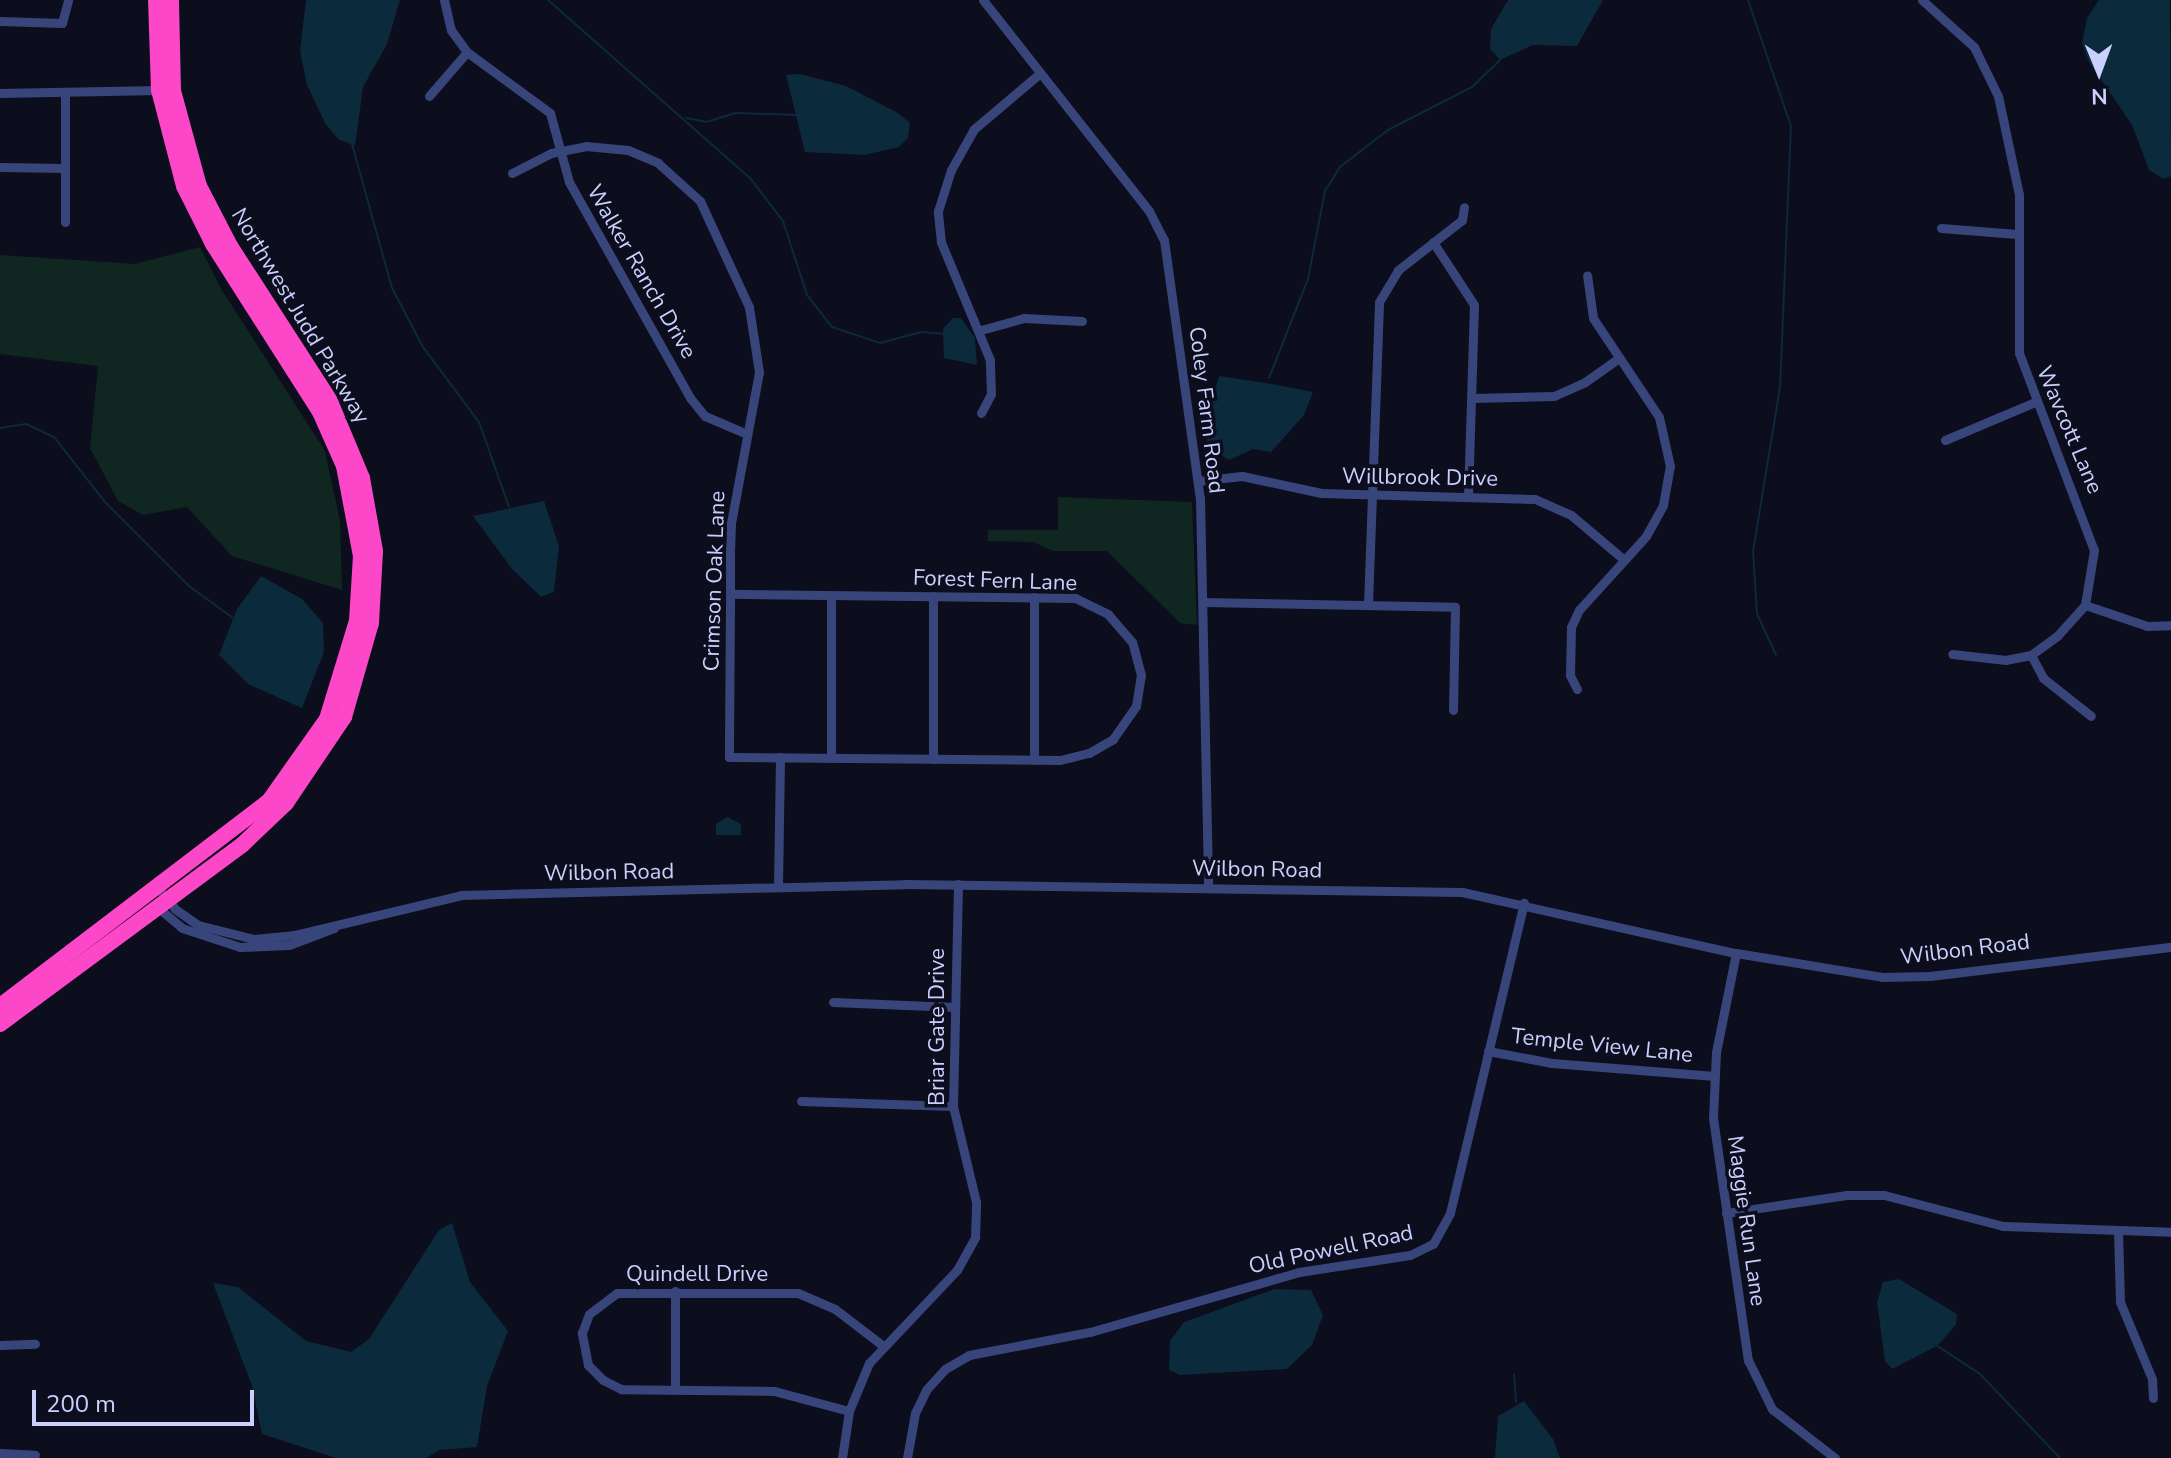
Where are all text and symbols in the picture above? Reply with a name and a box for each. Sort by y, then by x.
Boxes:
north arrow [2059,32,2139,112]
text: N [2091,81,2108,111]
street label: Walker Ranch Drive [580,180,702,364]
street label: Northwest Judd Parkway [225,204,375,428]
street label: Coley Farm Road [1183,325,1229,495]
street label: Wavcott Lane [2030,362,2108,498]
street label: Willbrook Drive [1342,463,1498,493]
street label: Crimson Oak Lane [699,490,731,672]
street label: Forest Fern Lane [912,565,1078,597]
street label: Wilbon Road [1192,856,1322,884]
street label: Wilbon Road [544,859,674,887]
street label: Wilbon Road [1899,929,2031,971]
street label: Briar Gate Drive [925,948,951,1106]
street label: Temple View Lane [1510,1023,1694,1069]
street label: Maggie Run Lane [1721,1134,1771,1308]
street label: Old Powell Road [1246,1220,1416,1280]
street label: Quindell Drive [626,1262,768,1288]
scale bar [36,1374,258,1424]
text: 200 m [46,1388,116,1420]

